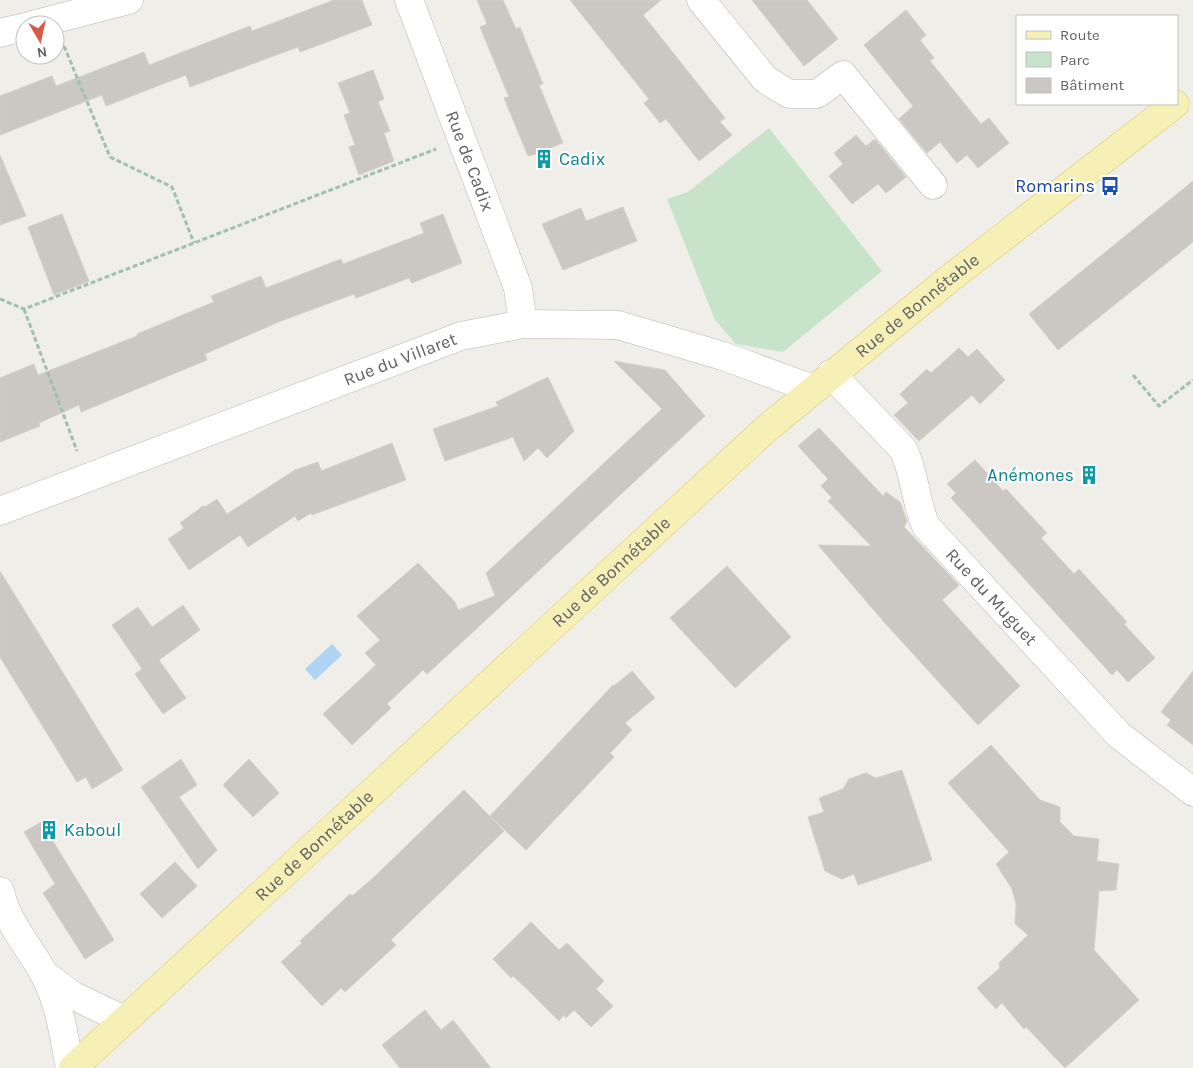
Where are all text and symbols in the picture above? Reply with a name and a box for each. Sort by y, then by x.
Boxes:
north arrow [15,15,65,65]
legend [1016,15,1178,105]
text: Route [1060,26,1100,44]
text: N [36,43,48,62]
text: Parc [1060,51,1090,69]
text: Bâtiment [1060,76,1124,94]
street label: Rue de Cadix [441,107,499,214]
building icon: Cadix [533,148,555,170]
place label: Cadix [559,148,605,170]
place label: Romarins [1015,175,1095,197]
bus stop icon: Romarins [1099,175,1121,197]
street label: Rue de Bonnétable [851,249,984,362]
street label: Rue du Villaret [340,328,460,391]
place label: Anémones [987,464,1074,486]
building icon: Anémones [1078,464,1100,486]
street label: Rue de Bonnétable [547,512,675,632]
street label: Rue du Muguet [941,544,1042,650]
street label: Rue de Bonnétable [250,786,378,906]
building icon: Kaboul [38,819,60,841]
place label: Kaboul [64,819,121,841]

